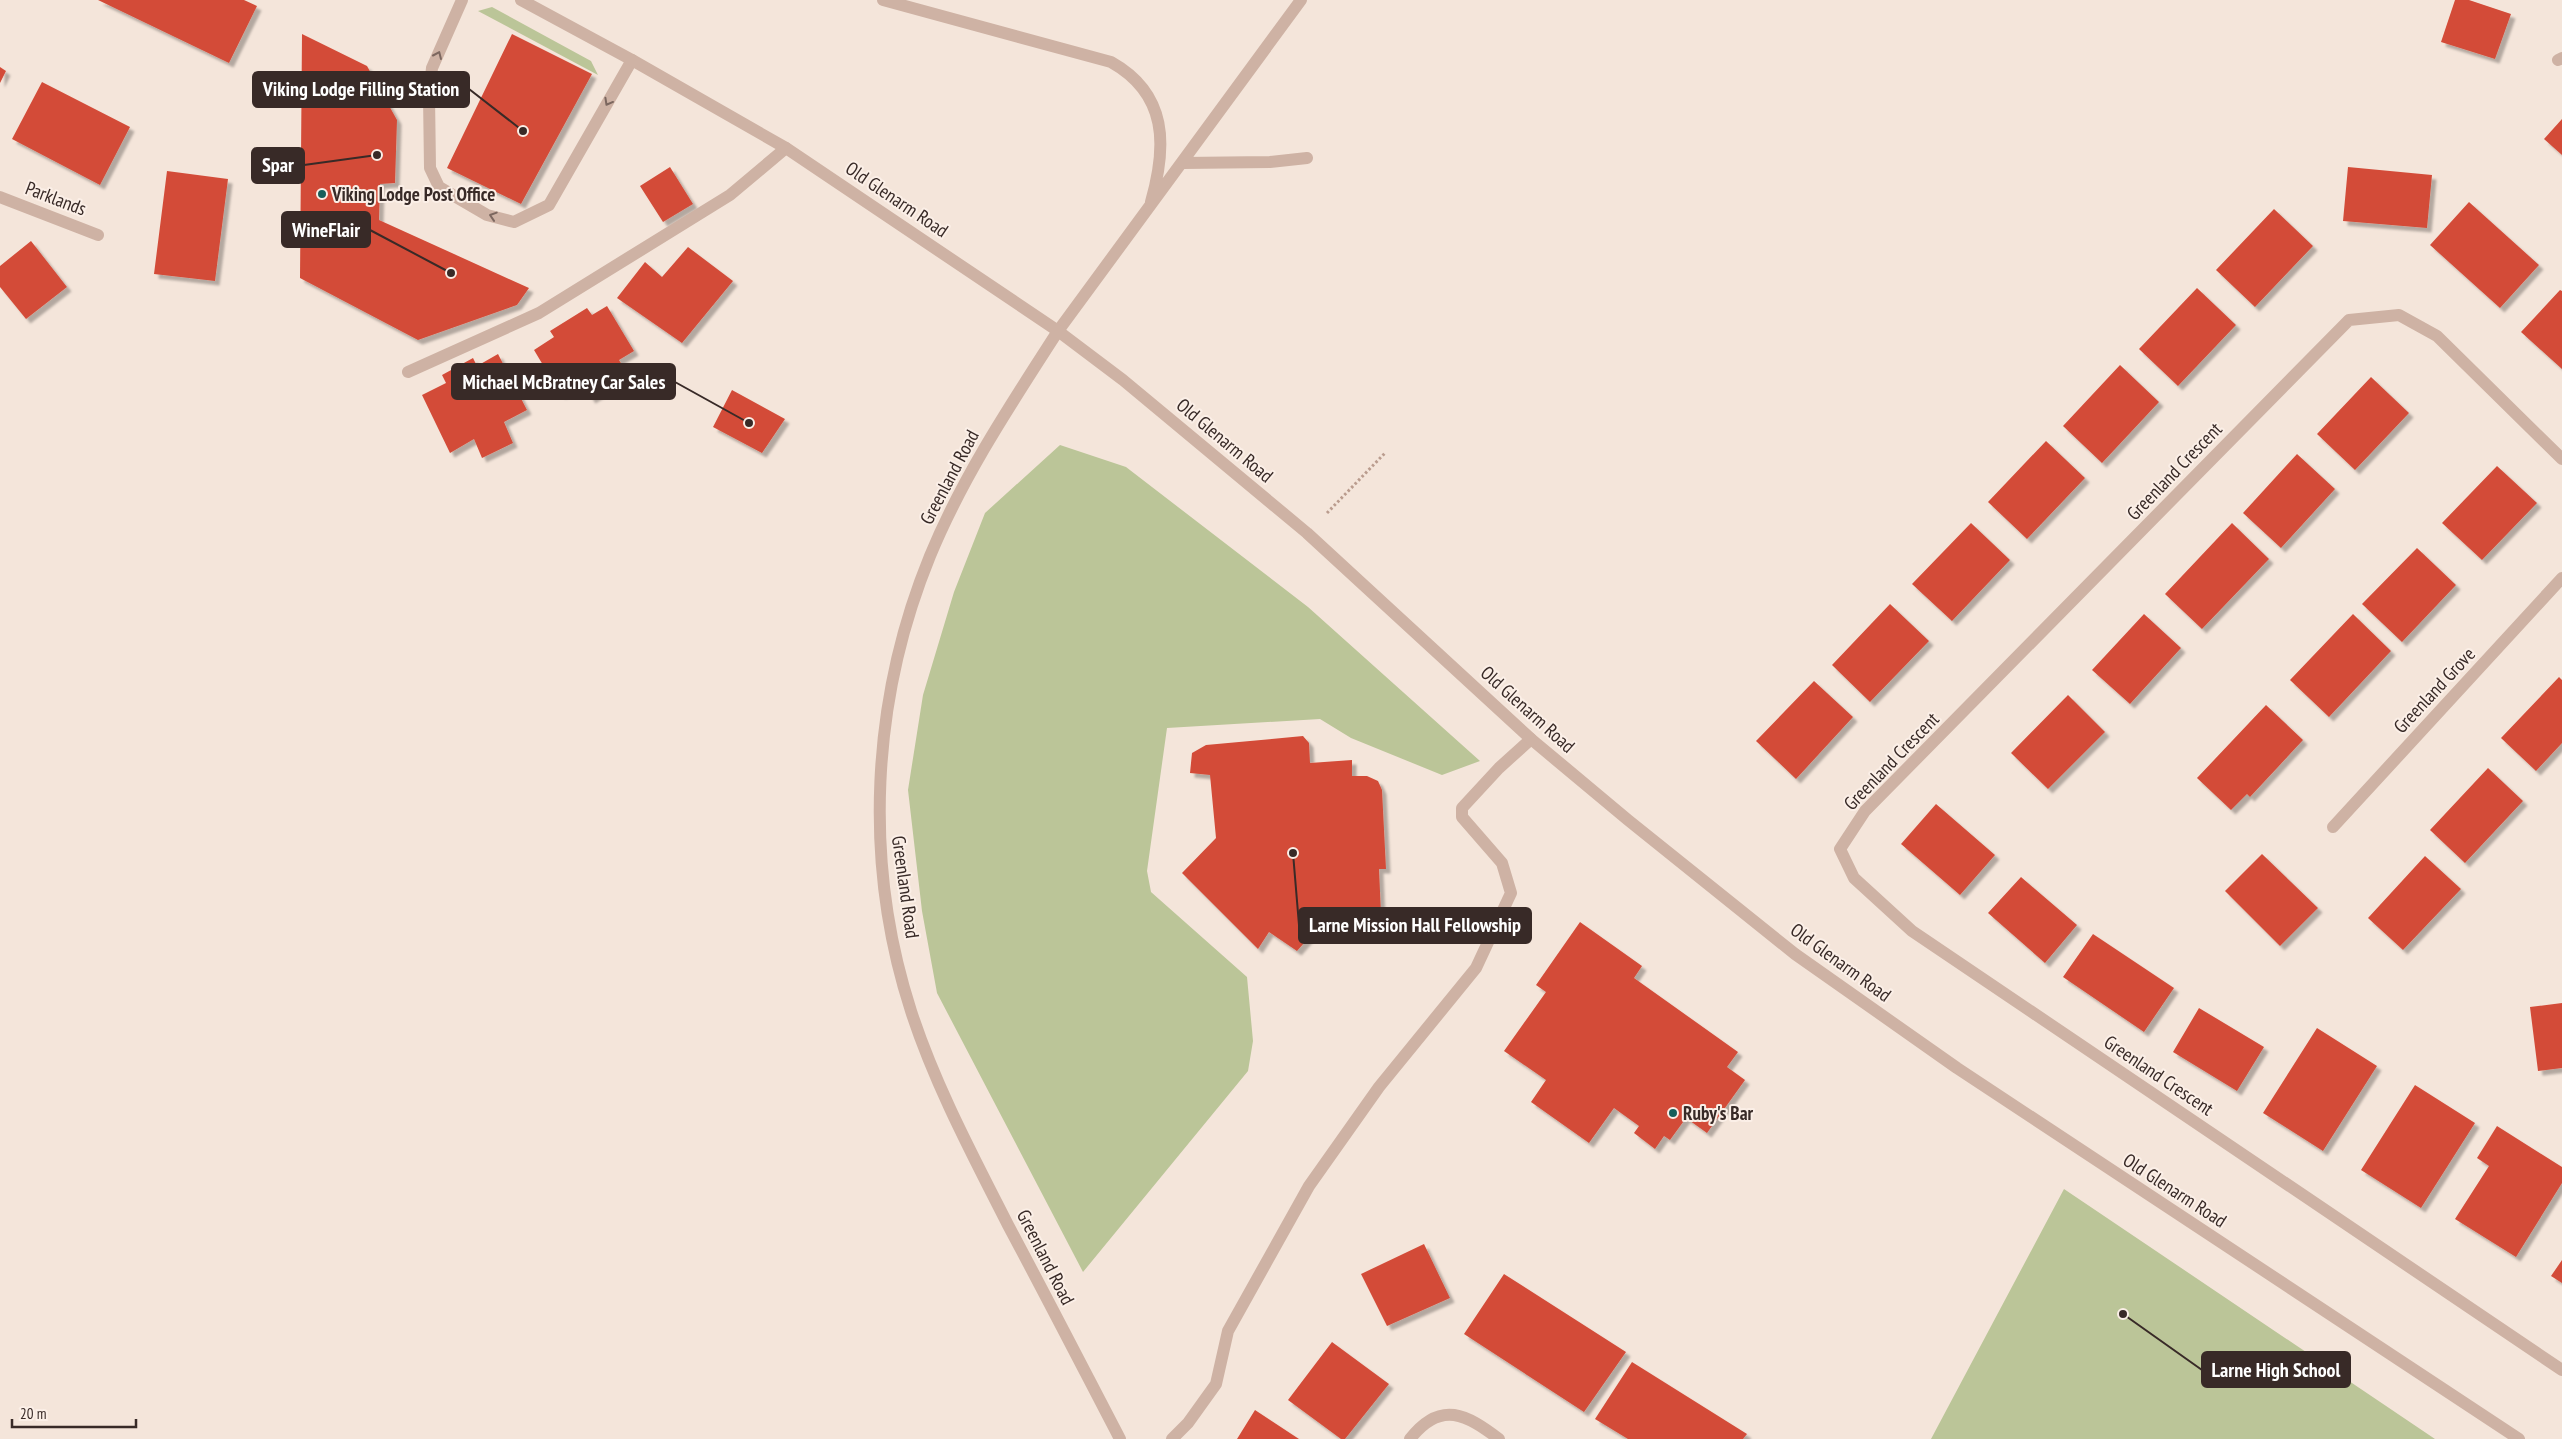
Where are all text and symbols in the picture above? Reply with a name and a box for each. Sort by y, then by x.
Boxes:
one-way arrow [431,51,442,60]
callout: Viking Lodge Filling Station [253,72,469,107]
text: Viking Lodge Filling Station [262,76,459,102]
one-way arrow [605,97,615,106]
callout: Spar [252,148,304,183]
text: Spar [262,152,294,178]
street label: Old Glenarm Road [841,156,953,242]
street label: Parklands [22,175,90,221]
place label: Viking Lodge Post Office [331,182,495,206]
marker: Viking Lodge Post Office [316,188,328,200]
callout: WineFlair [282,212,370,247]
one-way arrow [489,212,497,222]
text: WineFlair [291,217,360,243]
callout: Michael McBratney Car Sales [452,364,675,399]
text: Michael McBratney Car Sales [463,369,665,395]
street label: Old Glenarm Road [1172,393,1278,487]
street label: Greenland Crescent [2121,416,2227,525]
street label: Greenland Road [914,426,984,528]
street label: Greenland Grove [2388,642,2480,738]
street label: Old Glenarm Road [1476,660,1580,758]
street label: Greenland Crescent [1838,706,1944,815]
street label: Greenland Road [887,834,925,940]
callout: Larne Mission Hall Fellowship [1299,908,1531,943]
text: Larne Mission Hall Fellowship [1309,912,1521,938]
street label: Old Glenarm Road [1786,917,1896,1007]
street label: Greenland Crescent [2100,1030,2219,1121]
place label: Ruby's Bar [1683,1101,1754,1125]
marker: Ruby's Bar [1667,1107,1679,1119]
street label: Old Glenarm Road [2119,1148,2231,1232]
street label: Greenland Road [1012,1205,1080,1309]
callout: Larne High School [2202,1352,2350,1387]
text: Larne High School [2212,1357,2341,1383]
scale bar [12,1396,136,1428]
text: 20 m [20,1404,46,1423]

